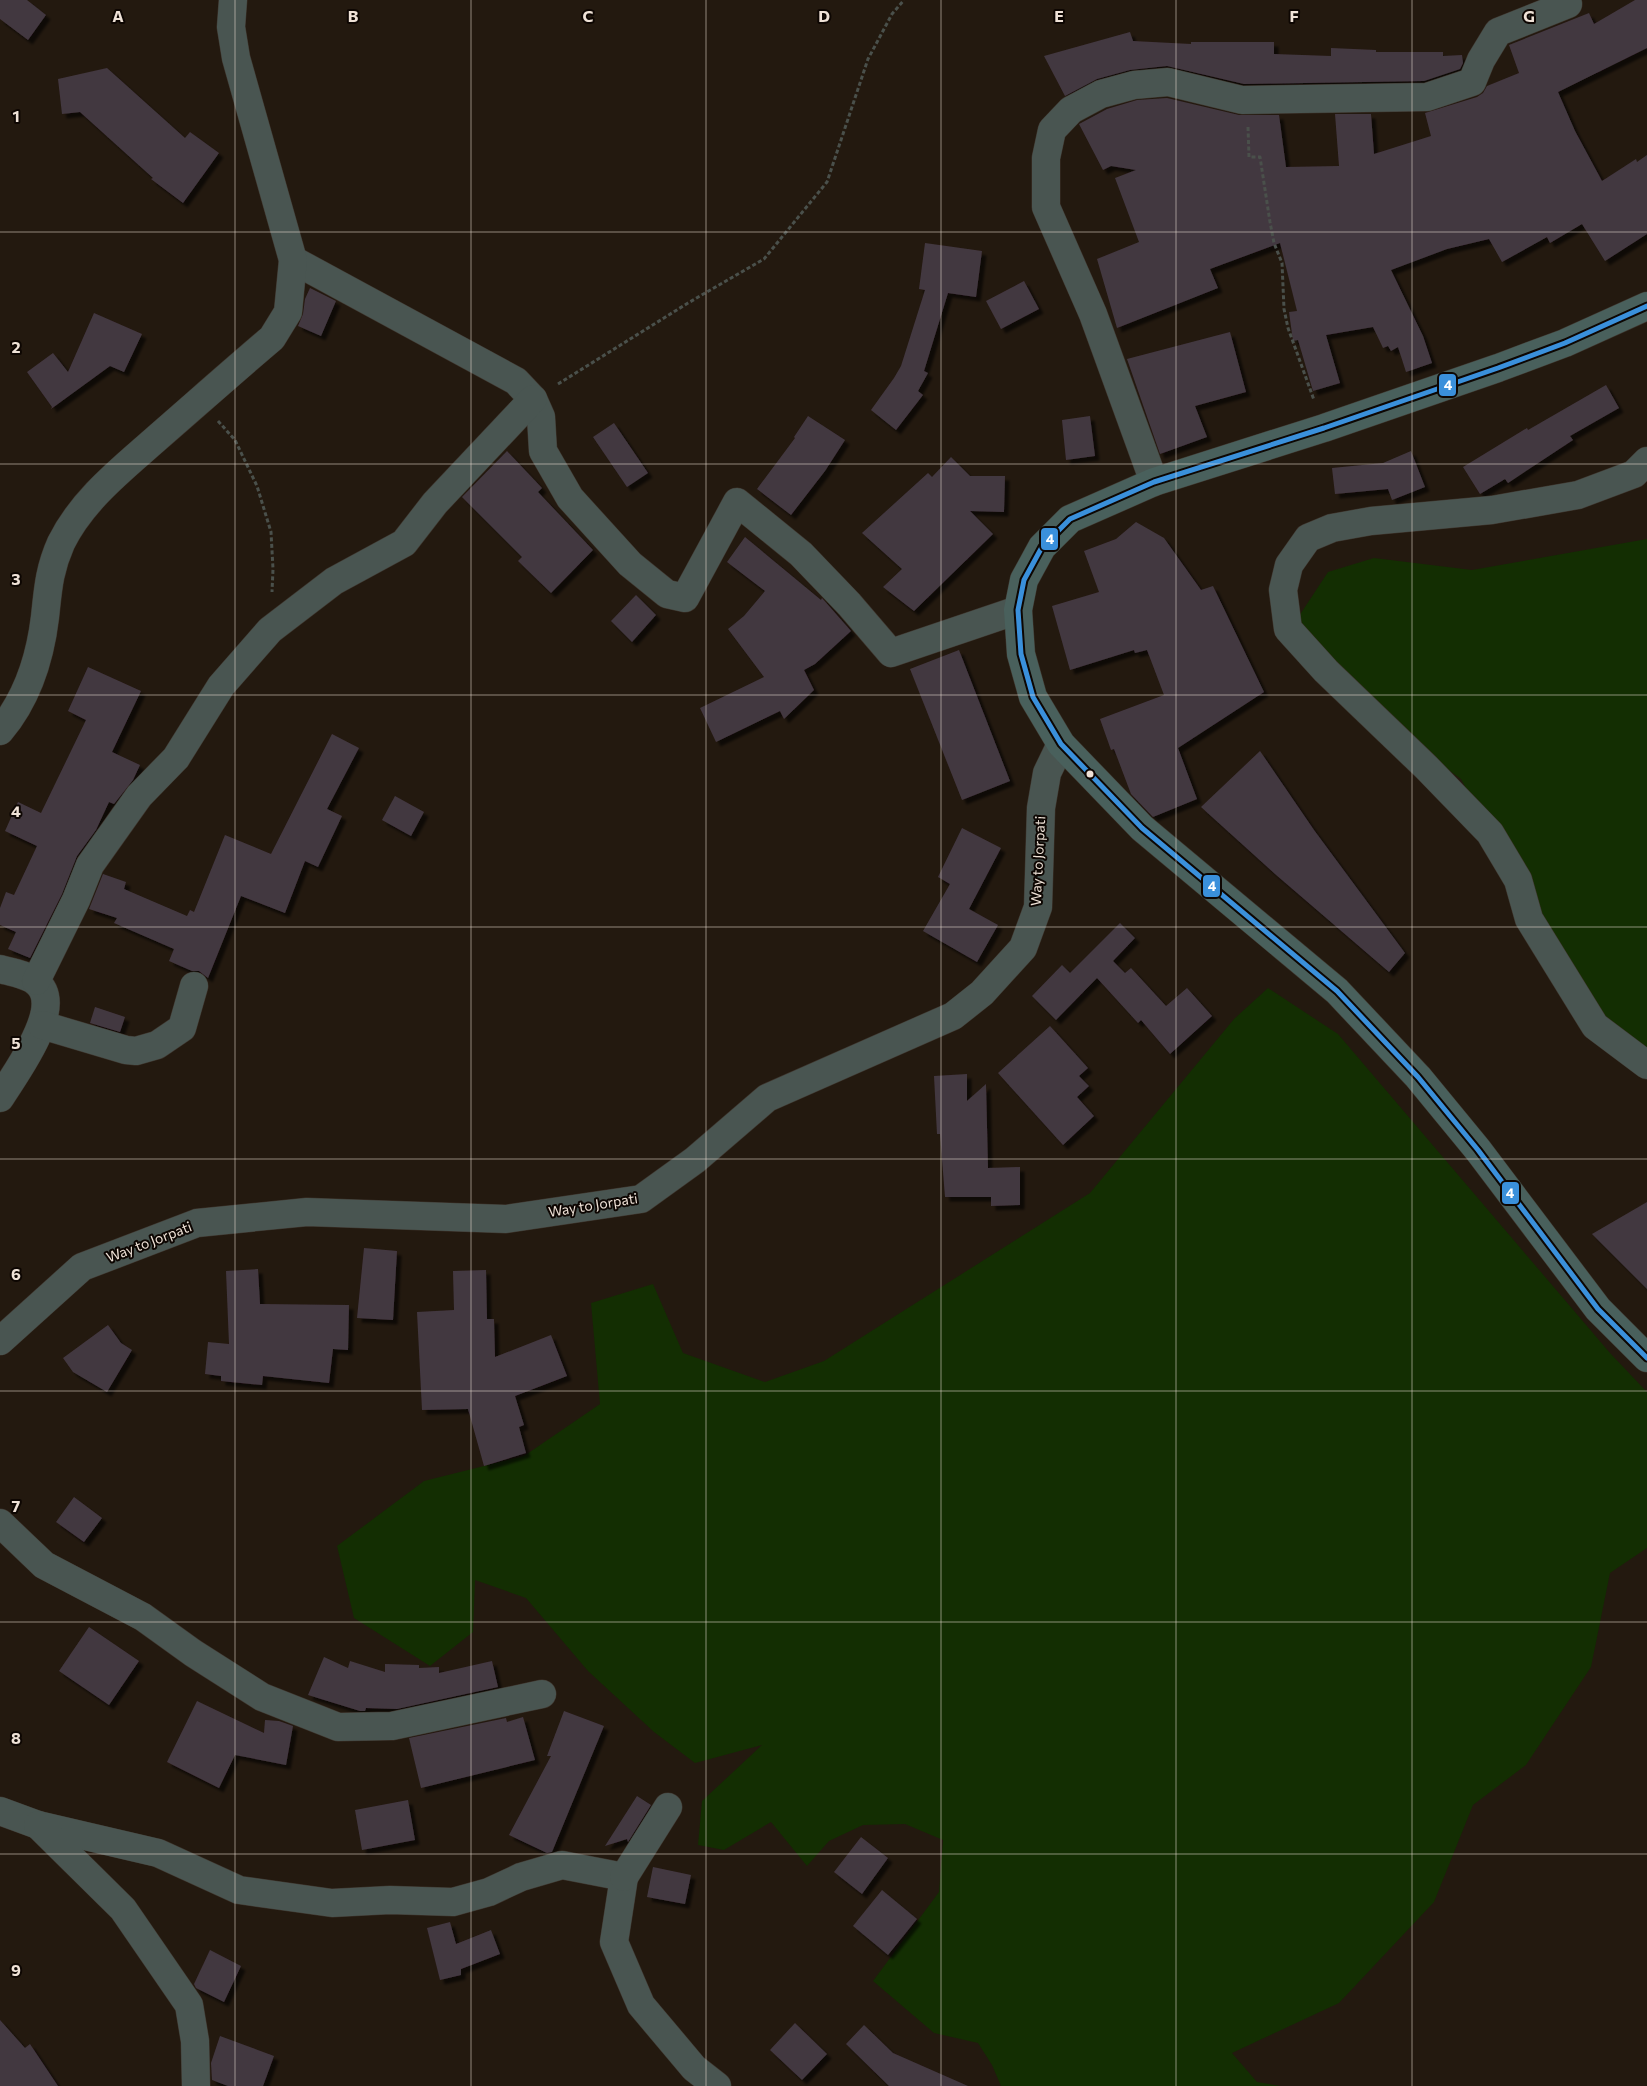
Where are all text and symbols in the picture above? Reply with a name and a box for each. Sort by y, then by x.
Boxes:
text: A [112,6,124,25]
text: B [348,6,359,25]
text: C [583,6,594,25]
text: D [818,6,830,25]
text: E [1054,6,1064,25]
text: F [1289,6,1299,25]
text: G [1523,6,1535,25]
text: 1 [12,106,20,125]
text: 2 [11,337,21,356]
line badge: 4 [1438,373,1457,397]
text: 4 [1444,376,1453,393]
line badge: 4 [1040,527,1059,551]
text: 4 [1046,530,1055,547]
text: 3 [11,569,21,588]
unlabelled marker [1085,769,1095,779]
text: 4 [11,801,21,820]
street label: Way to Jorpati [1027,815,1048,907]
line badge: 4 [1202,874,1221,898]
text: 4 [1208,877,1217,894]
text: 5 [11,1033,21,1052]
line badge: 4 [1501,1181,1520,1205]
text: 4 [1506,1184,1515,1201]
street label: Way to Jorpati [547,1189,639,1220]
street label: Way to Jorpati [104,1217,194,1266]
text: 6 [11,1264,21,1283]
text: 7 [12,1496,21,1515]
text: 8 [11,1728,21,1747]
text: 9 [11,1960,21,1979]

